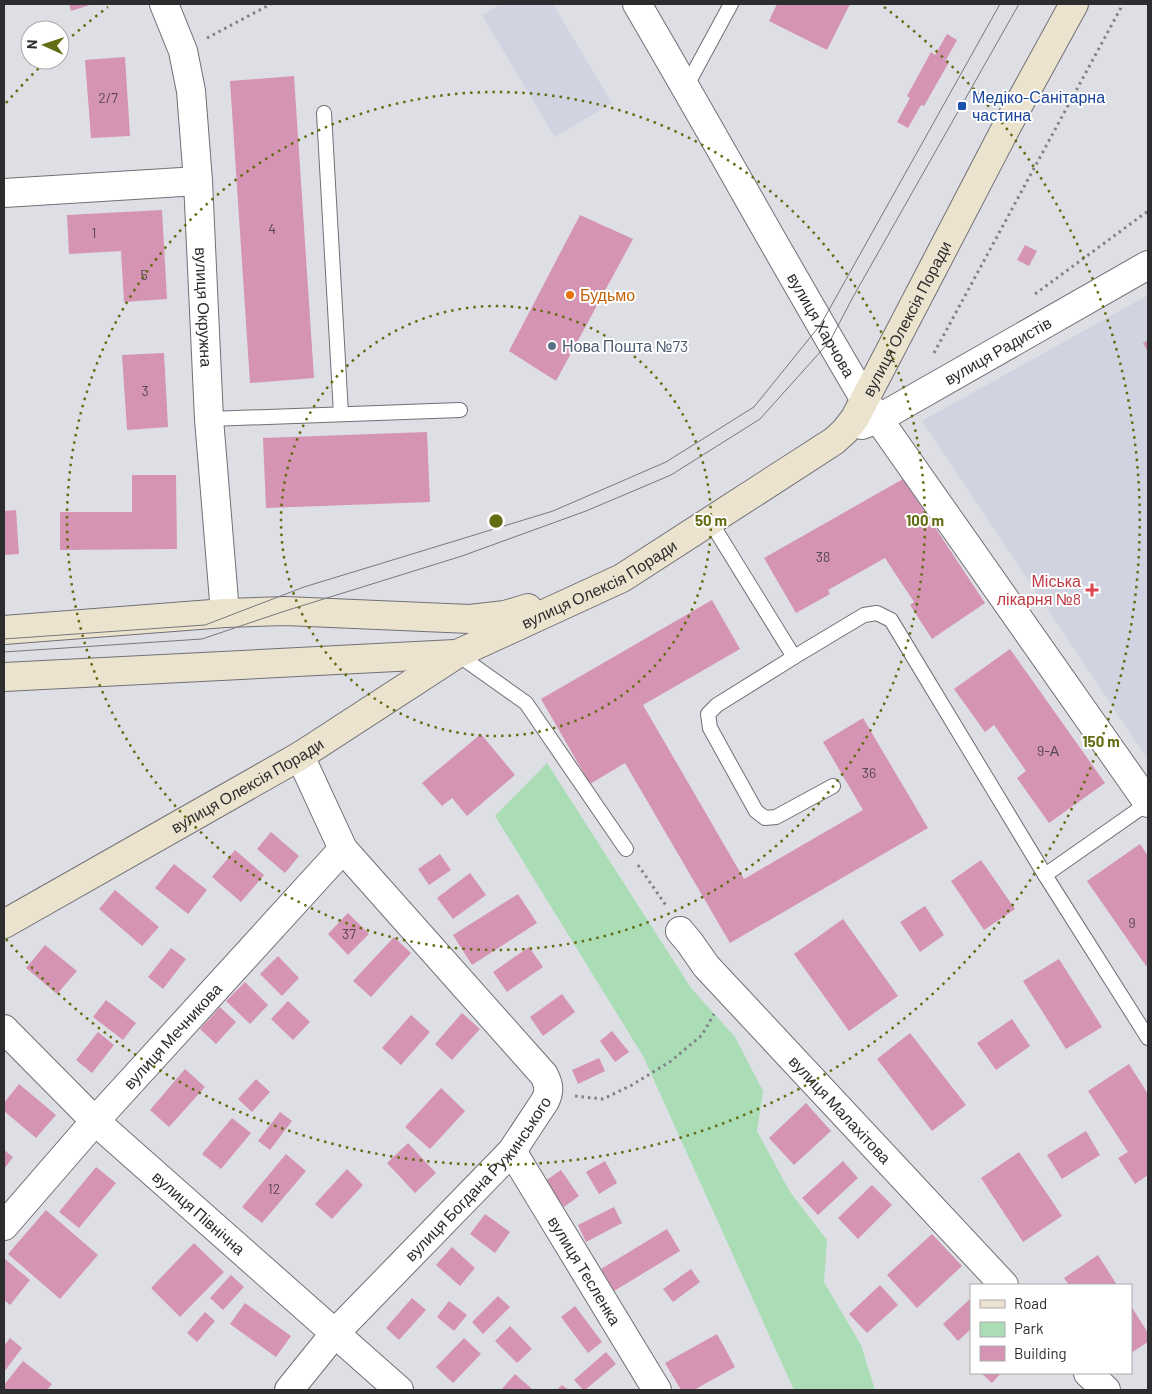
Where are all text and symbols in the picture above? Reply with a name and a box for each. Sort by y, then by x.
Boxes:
north arrow [20,20,70,70]
text: N [23,39,40,49]
place label: Медіко-Санітарна частина [972,87,1105,124]
house number: 2/7 [98,89,118,106]
marker: Медіко-Санітарна частина [956,100,968,112]
house number: 4 [268,220,276,237]
house number: 1 [92,224,96,241]
street label: вулиця Олексія Поради [858,237,955,399]
street label: вулиця Окружна [192,247,217,368]
house number: 5 [140,266,148,283]
street label: вулиця Харчова [784,269,859,380]
place label: Будьмо [580,285,635,304]
marker: Будьмо [564,289,576,301]
street label: вулиця Радистів [941,312,1054,388]
place label: Нова Пошта №73 [562,336,688,355]
marker: Нова Пошта №73 [546,340,558,352]
house number: 3 [141,382,149,399]
text: 50 m [695,511,727,529]
text: 100 m [906,511,944,529]
centre of rings [487,512,505,530]
street label: вулиця Олексія Поради [518,535,680,632]
house number: 38 [816,548,830,565]
place label: Міська лікарня №8 [997,571,1081,608]
marker: Міська лікарня №8 [1085,583,1099,597]
text: 150 m [1082,732,1120,750]
street label: вулиця Олексія Поради [167,733,327,836]
house number: 9-А [1037,742,1060,759]
house number: 36 [862,764,876,781]
house number: 9 [1128,914,1136,931]
house number: 37 [342,925,356,942]
street label: вулиця Мечникова [119,979,225,1092]
street label: вулиця Малахітова [785,1051,895,1167]
street label: вулиця Богдана Ружинського [400,1092,554,1265]
street label: вулиця Північна [149,1167,249,1258]
house number: 12 [268,1180,280,1197]
street label: вулиця Тесленка [545,1212,625,1329]
legend [970,1284,1132,1374]
text: Road [1014,1294,1047,1312]
text: Park [1014,1319,1044,1337]
text: Building [1014,1344,1067,1362]

